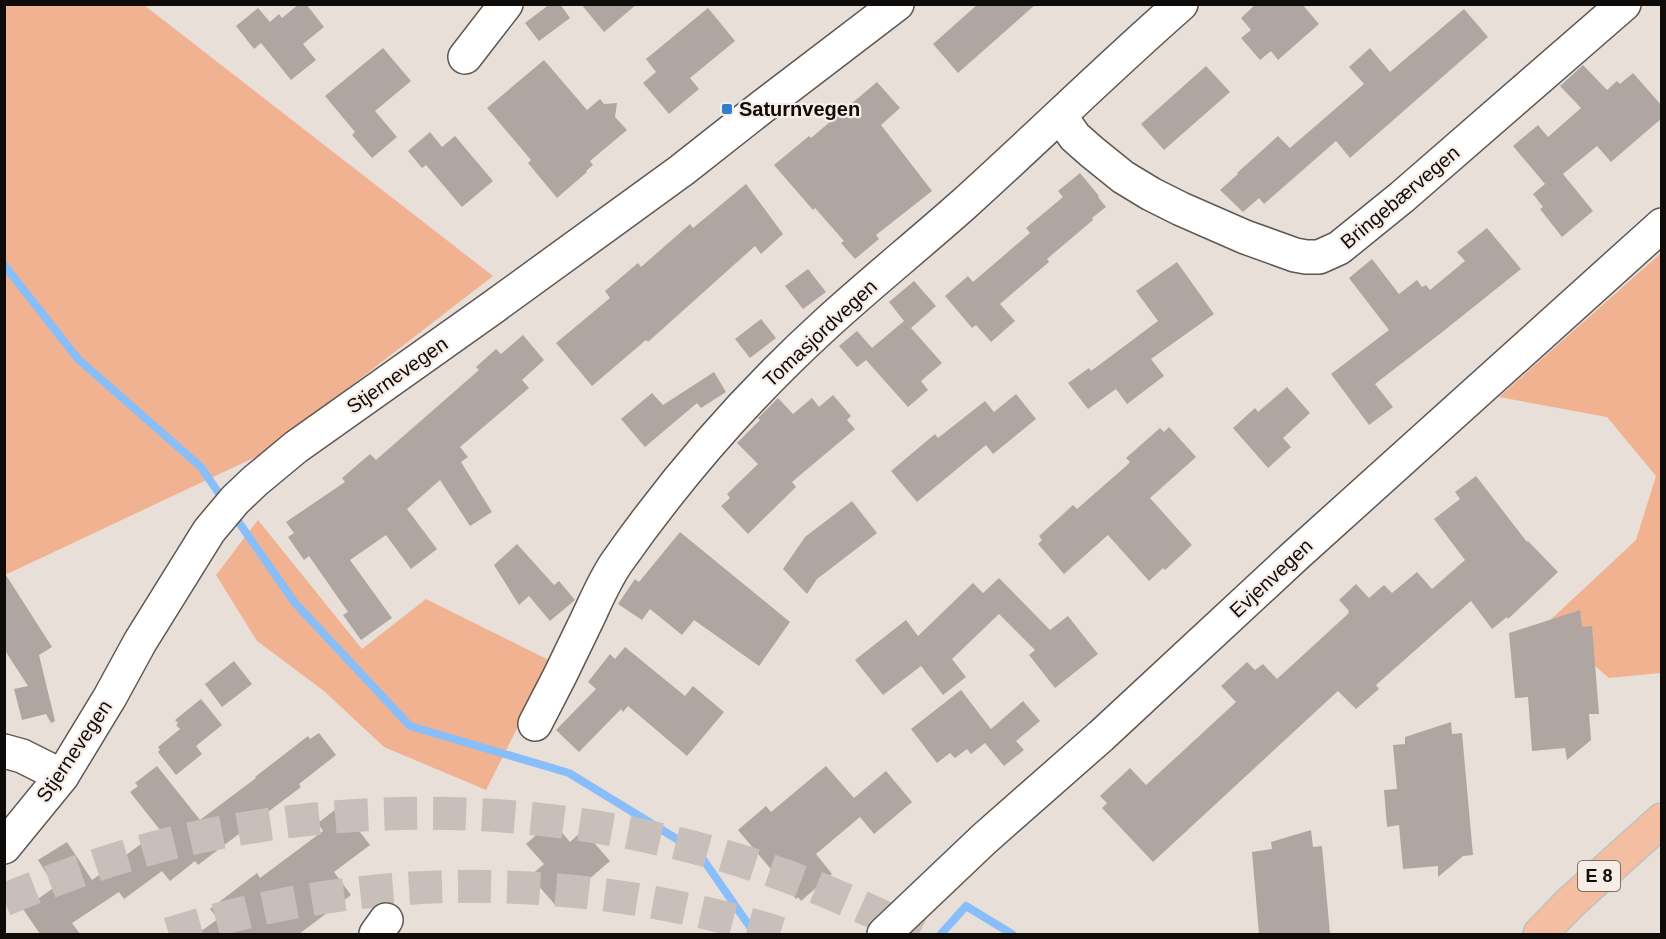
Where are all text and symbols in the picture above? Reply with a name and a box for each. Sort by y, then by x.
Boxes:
place label: Saturnvegen [739,98,860,120]
marker: Saturnvegen [720,102,734,116]
street label: Bringebærvegen [1336,141,1464,253]
street label: Tomasjordvegen [759,275,881,391]
street label: Stjernevegen [342,332,452,418]
street label: Evjenvegen [1225,534,1317,622]
street label: Stjernevegen [32,696,116,806]
road number: E 8 [1578,861,1620,891]

